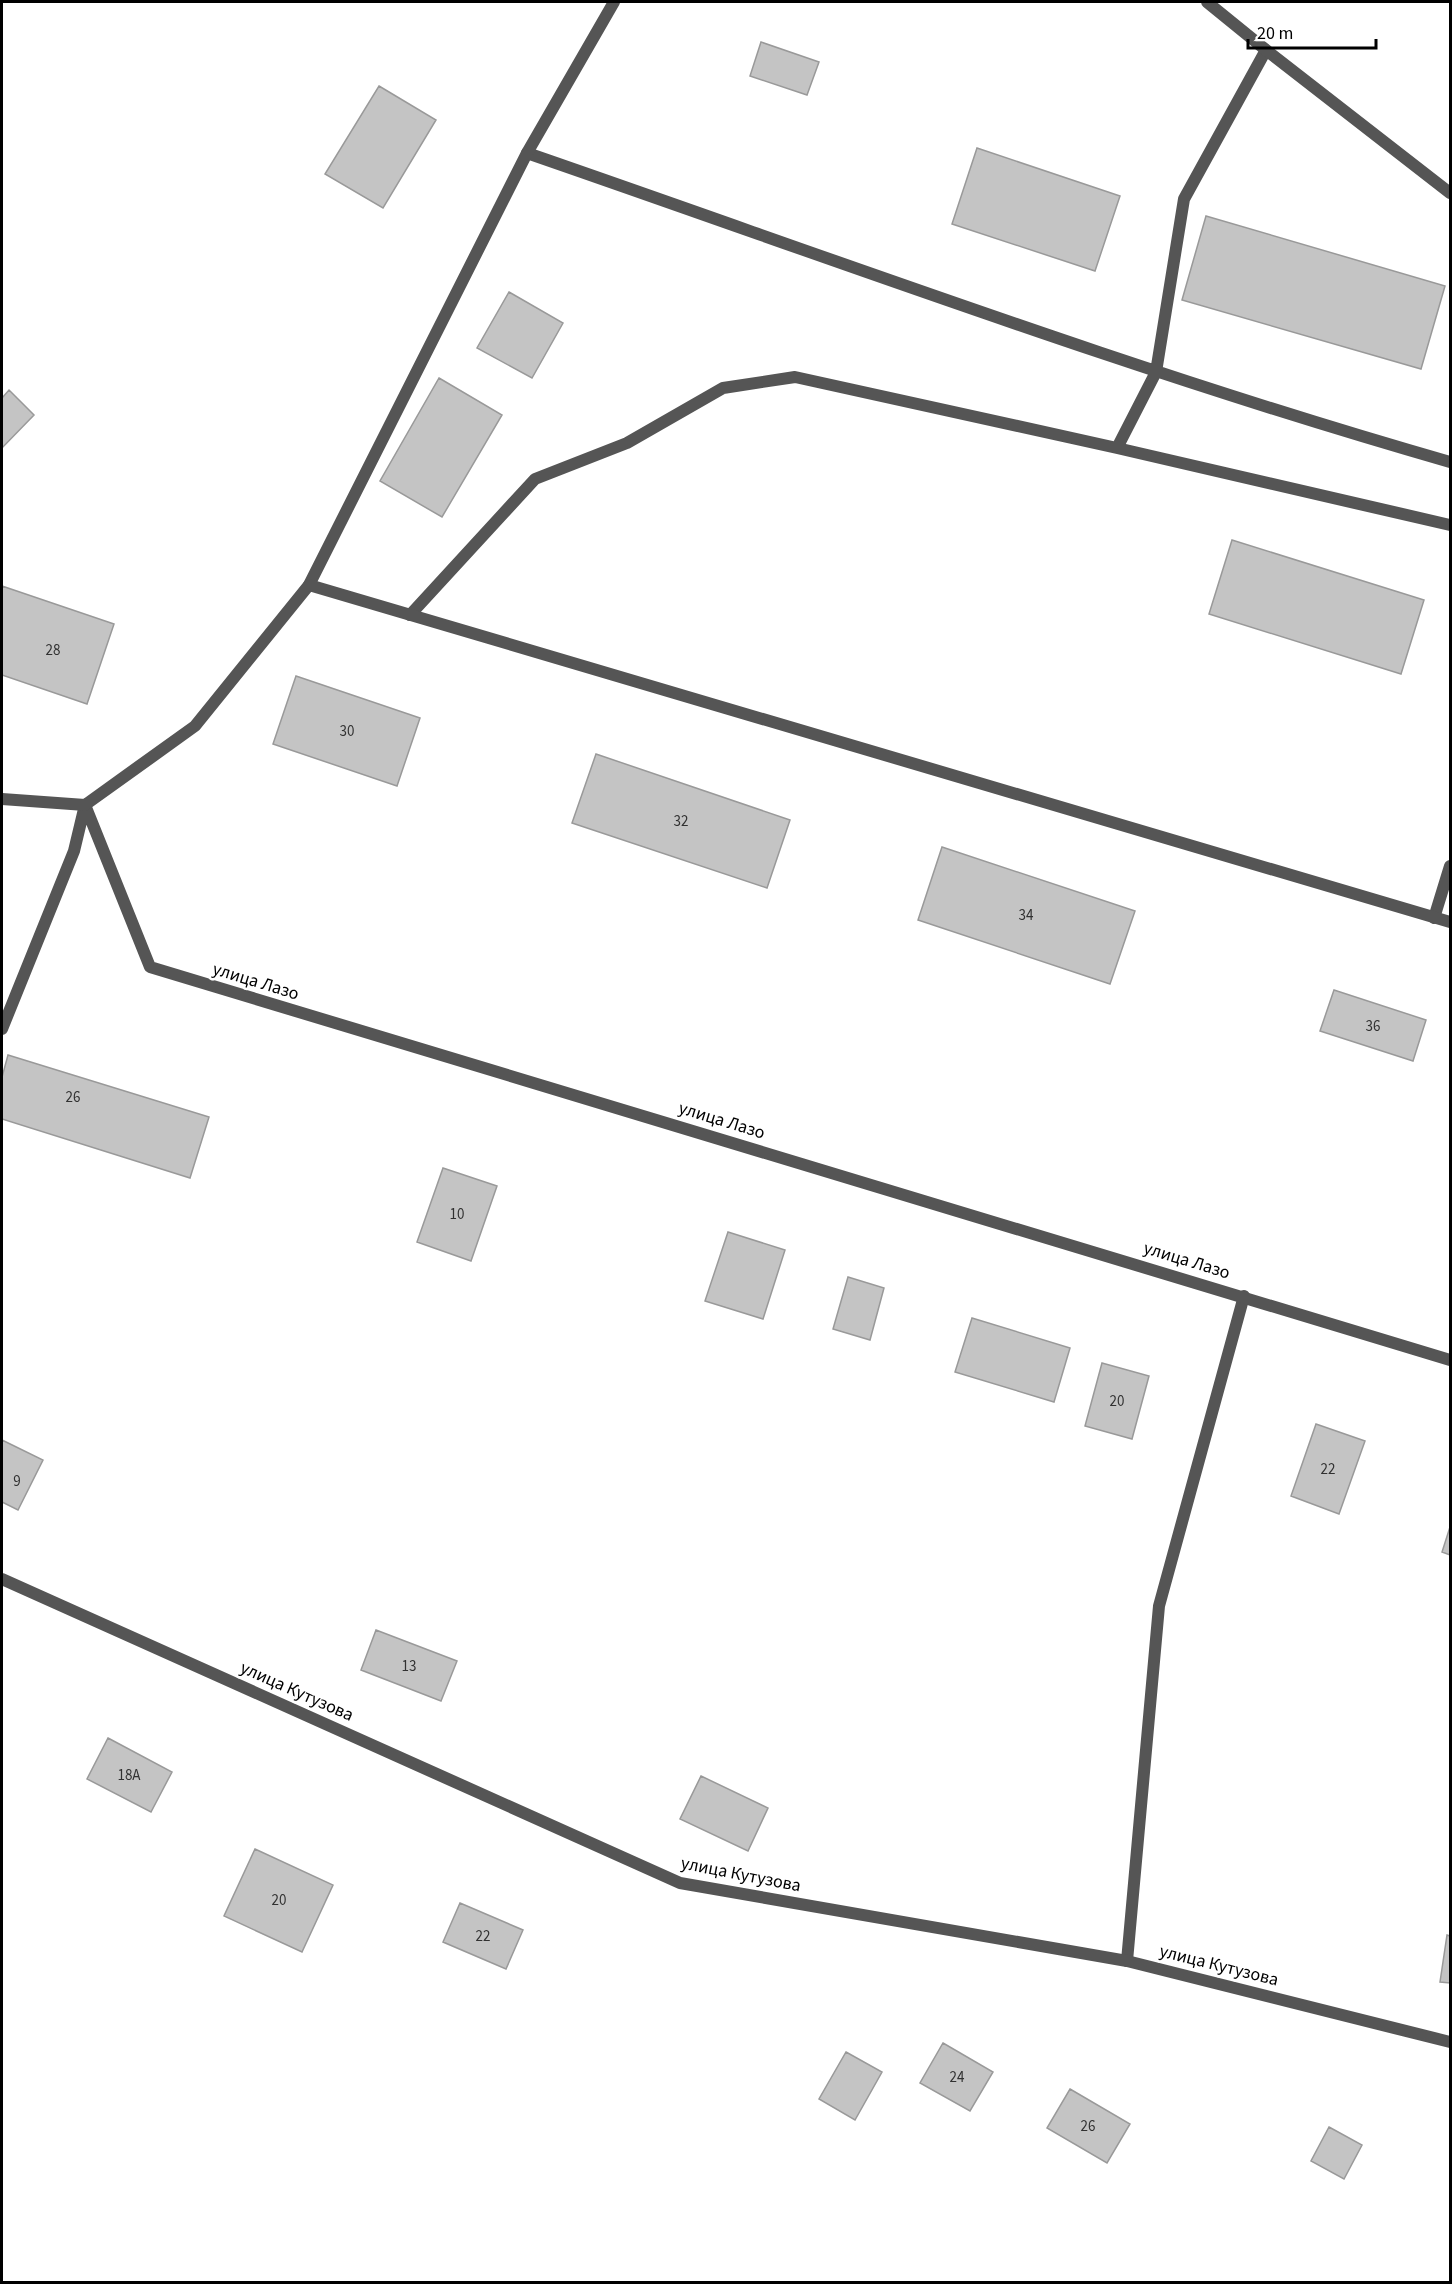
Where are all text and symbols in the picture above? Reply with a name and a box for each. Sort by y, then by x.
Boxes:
scale bar [1248,12,1376,50]
text: 20 m [1257,21,1293,46]
house number: 28 [46,640,60,661]
house number: 30 [340,721,354,742]
house number: 32 [674,811,688,832]
house number: 34 [1019,905,1034,926]
street label: улица Лазо [210,956,302,1006]
house number: 36 [1366,1016,1380,1037]
house number: 26 [66,1087,80,1108]
street label: улица Лазо [676,1095,768,1145]
house number: 10 [450,1204,464,1225]
street label: улица Лазо [1141,1235,1233,1285]
house number: 20 [1110,1391,1124,1412]
house number: 22 [1321,1459,1335,1480]
house number: 9 [13,1471,21,1492]
street label: улица Кутузова [236,1655,358,1728]
house number: 13 [402,1656,416,1677]
house number: 18А [117,1765,141,1786]
street label: улица Кутузова [679,1851,803,1898]
house number: 20 [272,1890,286,1911]
house number: 22 [476,1926,490,1947]
street label: улица Кутузова [1157,1939,1281,1992]
house number: 24 [950,2067,965,2088]
house number: 26 [1081,2116,1095,2137]

